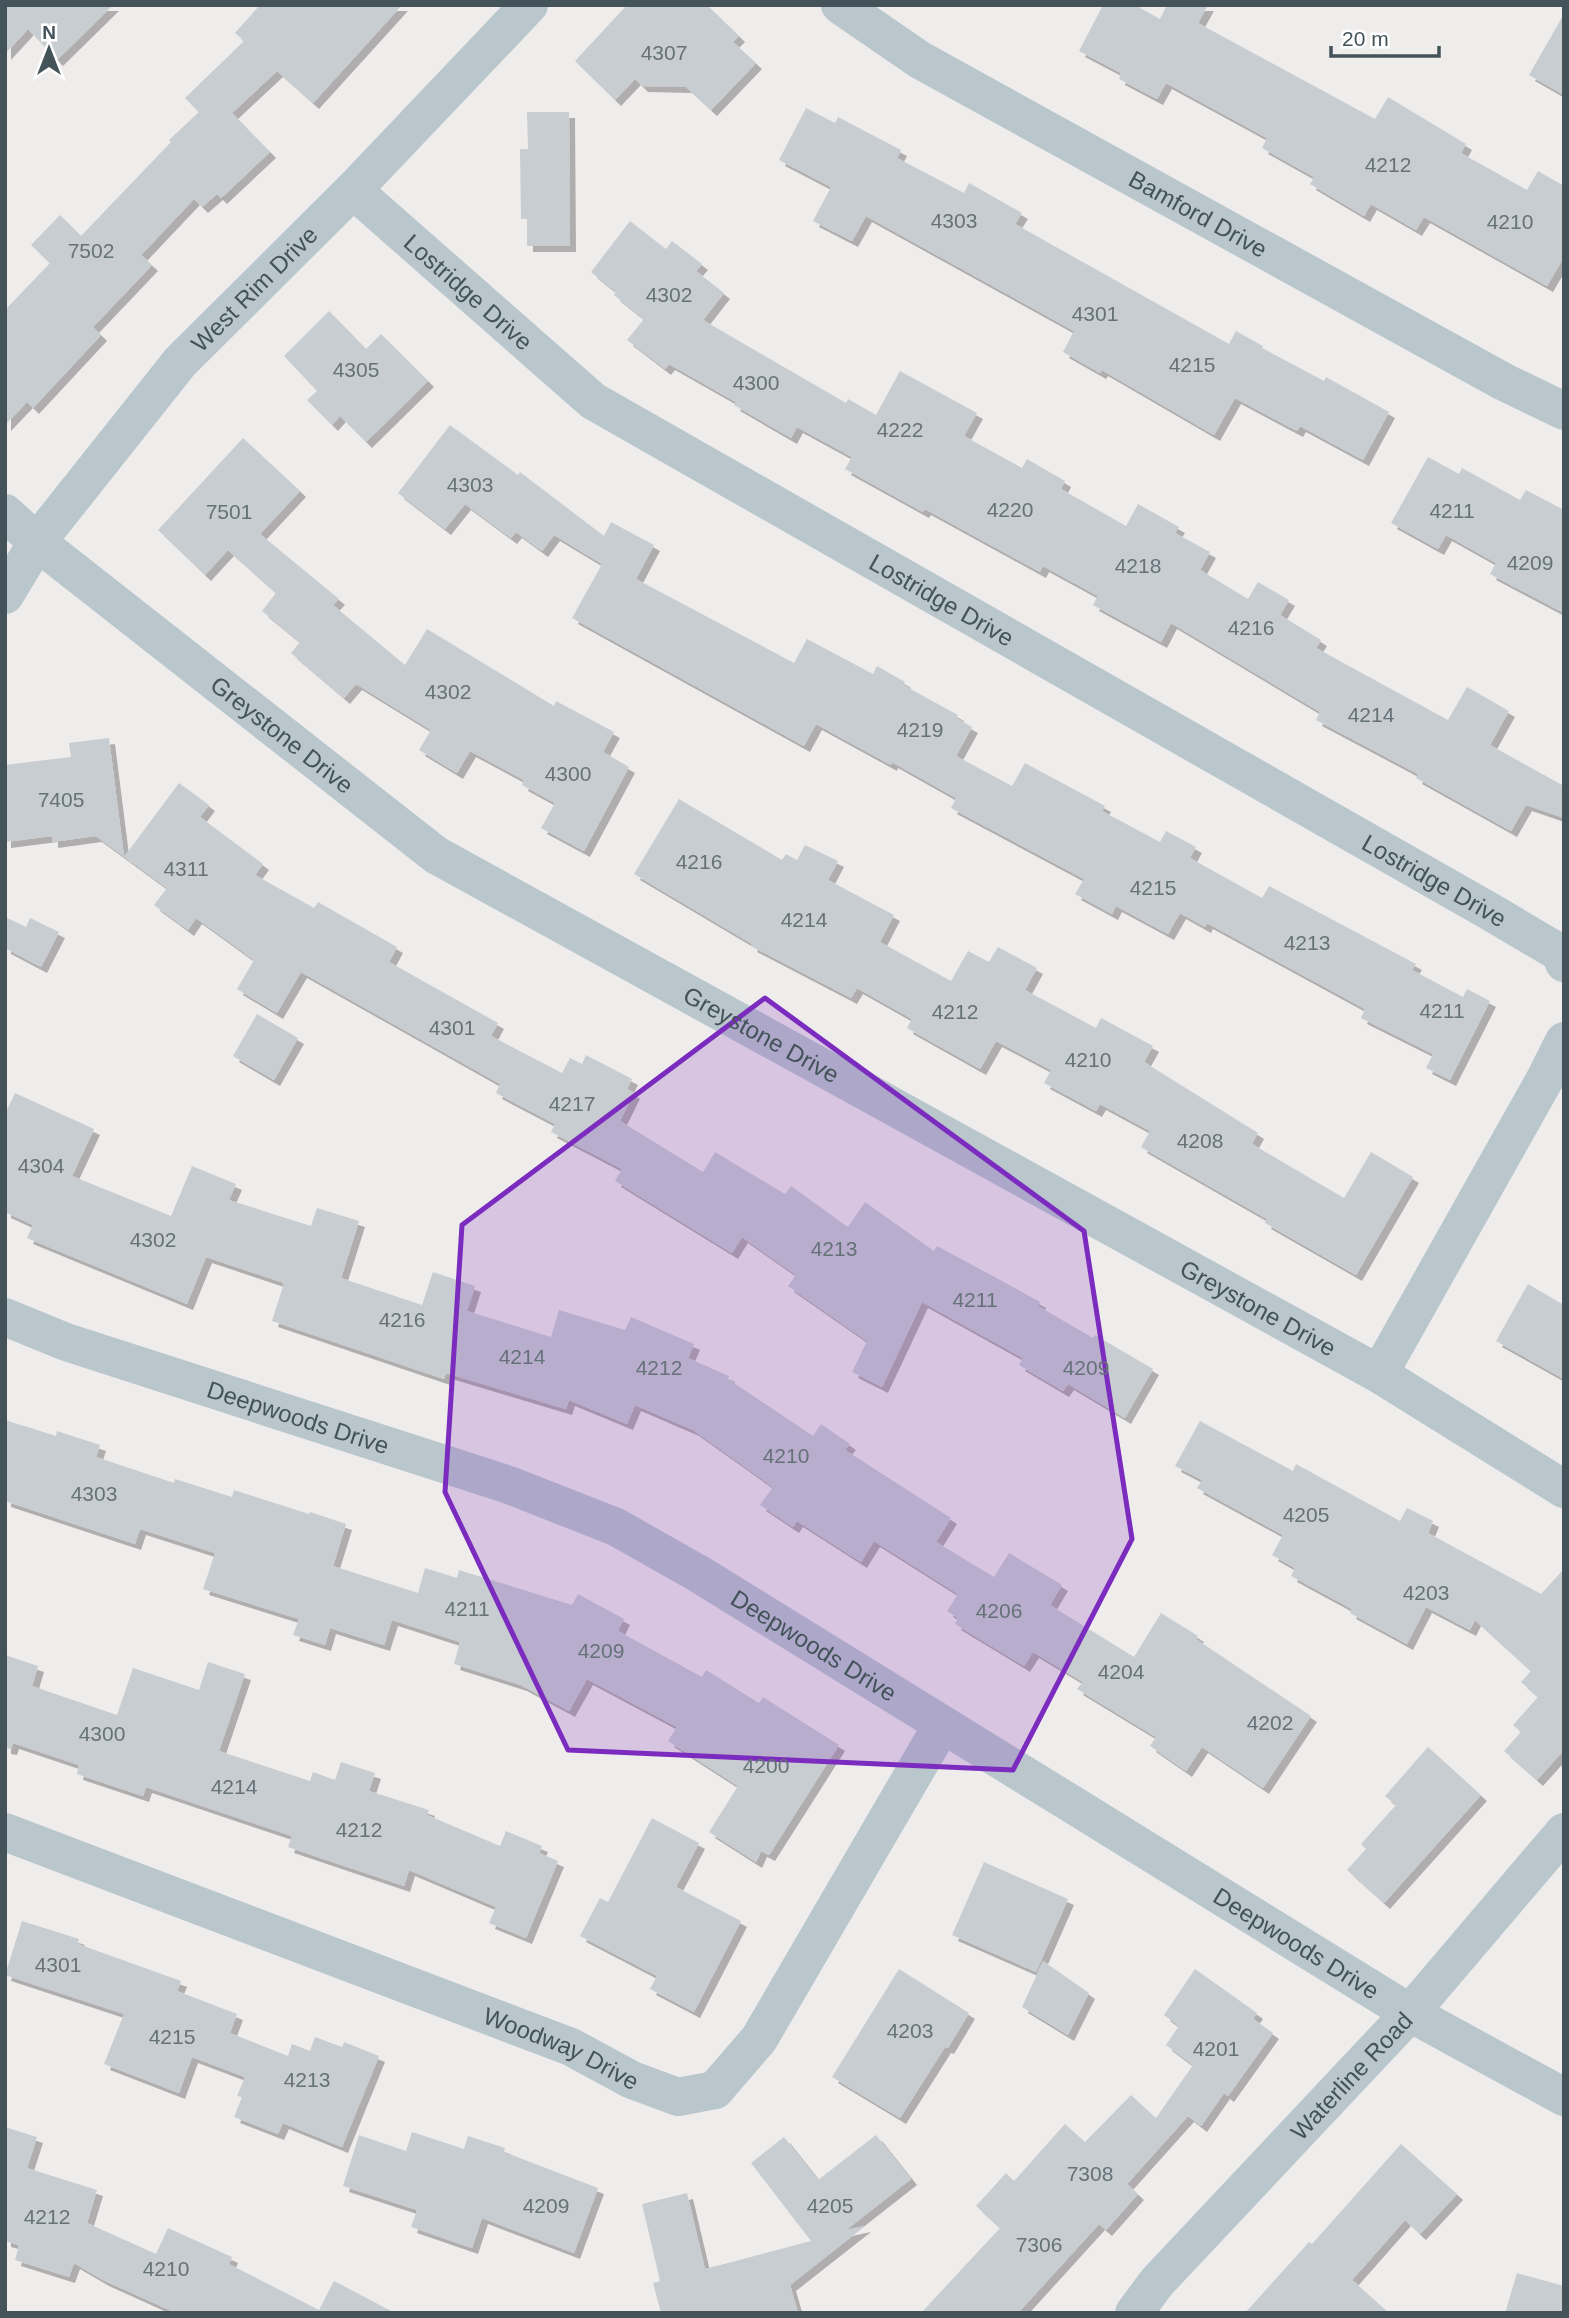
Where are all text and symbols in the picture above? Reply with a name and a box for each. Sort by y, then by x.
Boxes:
north arrow [14,14,84,84]
scale bar [1331,14,1440,58]
text: N [42,22,56,43]
text: 20 m [1342,27,1389,50]
house number: 4307 [641,41,687,64]
house number: 4212 [1365,153,1411,176]
street label: Bamford Drive [1125,165,1272,262]
house number: 4303 [931,209,977,232]
house number: 4210 [1487,210,1533,233]
street label: West Rim Drive [185,220,322,357]
street label: Lostridge Drive [399,228,538,355]
house number: 7502 [68,239,114,262]
house number: 4302 [646,283,692,306]
house number: 4301 [1072,302,1118,325]
house number: 4215 [1169,353,1215,376]
house number: 4305 [333,358,379,381]
house number: 4300 [733,371,779,394]
house number: 4222 [877,418,923,441]
house number: 4303 [447,473,493,496]
house number: 4220 [987,498,1033,521]
house number: 4211 [1429,499,1475,522]
house number: 7501 [206,500,252,523]
street label: Lostridge Drive [865,548,1019,651]
house number: 4209 [1507,551,1553,574]
house number: 4218 [1115,554,1161,577]
house number: 4216 [1228,616,1274,639]
street label: Greystone Drive [206,670,359,799]
house number: 4302 [425,680,471,703]
house number: 4214 [1348,703,1395,726]
house number: 4219 [897,718,943,741]
house number: 4300 [545,762,591,785]
house number: 7405 [38,788,84,811]
street label: Lostridge Drive [1358,828,1512,932]
house number: 4216 [676,850,722,873]
house number: 4311 [163,857,209,880]
house number: 4215 [1130,876,1176,899]
house number: 4214 [781,908,828,931]
house number: 4213 [1284,931,1330,954]
street label: Greystone Drive [679,981,844,1088]
house number: 4211 [1419,999,1465,1022]
house number: 4212 [932,1000,978,1023]
house number: 4301 [429,1016,475,1039]
house number: 4210 [1065,1048,1111,1071]
house number: 4217 [549,1092,595,1115]
house number: 4208 [1177,1129,1223,1152]
house number: 4304 [18,1154,65,1177]
house number: 4302 [130,1228,176,1251]
house number: 4213 [811,1237,857,1260]
street label: Greystone Drive [1176,1254,1341,1361]
house number: 4211 [952,1288,998,1311]
house number: 4216 [379,1308,425,1331]
house number: 4214 [499,1345,546,1368]
house number: 4212 [636,1356,682,1379]
house number: 4209 [1063,1356,1109,1379]
street label: Deepwoods Drive [204,1375,393,1459]
house number: 4210 [763,1444,809,1467]
house number: 4303 [71,1482,117,1505]
house number: 4205 [1283,1503,1329,1526]
house number: 4203 [1403,1581,1449,1604]
street label: Deepwoods Drive [726,1584,902,1706]
house number: 4211 [444,1597,490,1620]
house number: 4206 [976,1599,1022,1622]
house number: 4209 [578,1639,624,1662]
house number: 4204 [1098,1660,1145,1683]
house number: 4202 [1247,1711,1293,1734]
house number: 4300 [79,1722,125,1745]
house number: 4200 [743,1754,789,1777]
house number: 4214 [211,1775,258,1798]
house number: 4212 [336,1818,382,1841]
street label: Deepwoods Drive [1209,1882,1384,2004]
house number: 4301 [35,1953,81,1976]
street label: Woodway Drive [480,2002,644,2095]
street label: Waterline Road [1285,2006,1417,2145]
house number: 4203 [887,2019,933,2042]
house number: 4215 [149,2025,195,2048]
house number: 4201 [1193,2037,1239,2060]
house number: 4213 [284,2068,330,2091]
house number: 7308 [1067,2162,1113,2185]
house number: 4209 [523,2194,569,2217]
house number: 4205 [807,2194,853,2217]
house number: 4212 [24,2205,70,2228]
house number: 7306 [1016,2233,1062,2256]
house number: 4210 [143,2257,189,2280]

